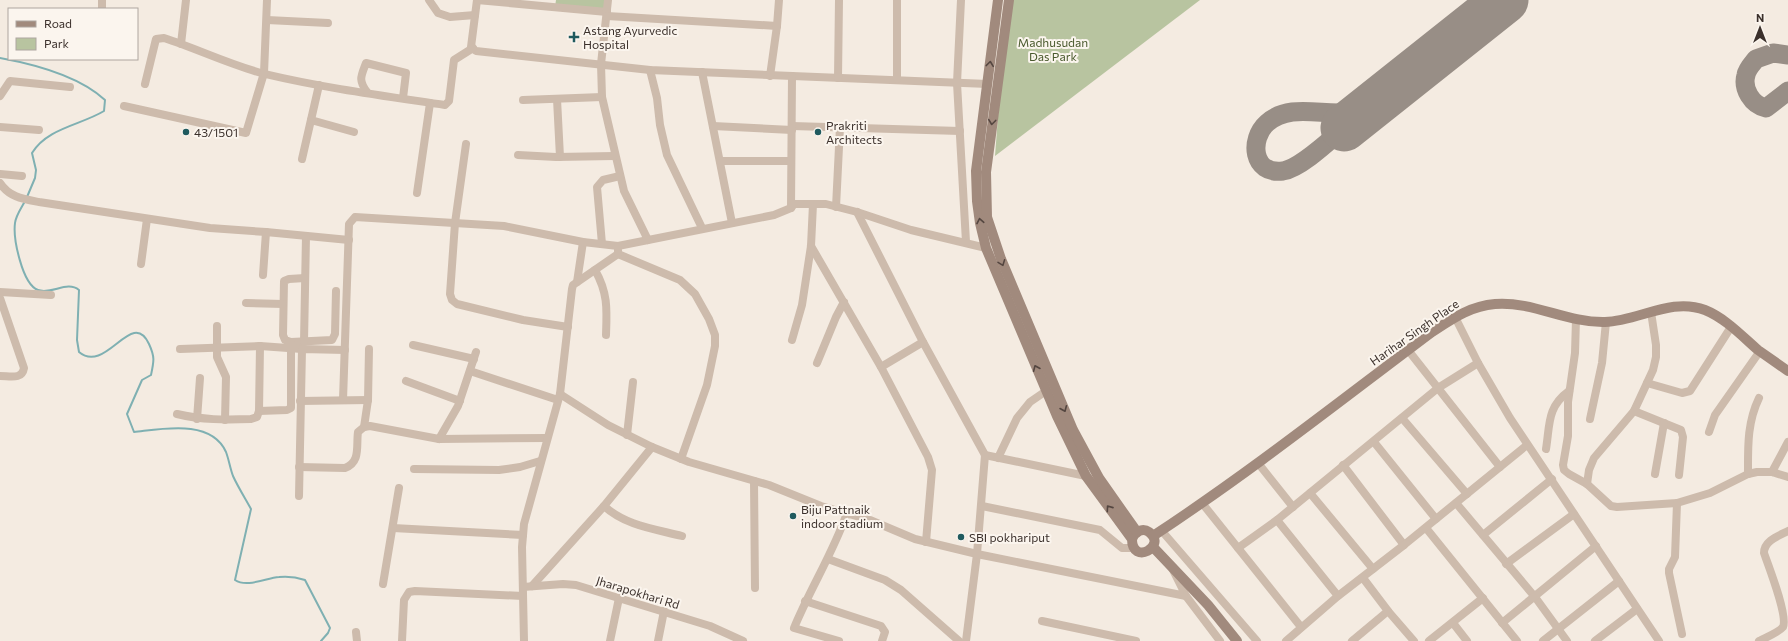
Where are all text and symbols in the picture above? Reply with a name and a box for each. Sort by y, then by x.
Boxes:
legend [8,8,138,60]
north arrow [1740,8,1780,48]
text: N [1756,11,1764,24]
text: Road [44,16,72,30]
place label: Astang Ayurvedic Hospital [583,23,677,51]
marker: Astang Ayurvedic Hospital [568,31,580,43]
park label: Madhusudan Das Park [1018,35,1088,63]
text: Park [44,36,70,50]
one-way arrow [985,61,994,67]
place label: Prakriti Architects [826,118,882,146]
one-way arrow [988,119,997,125]
place label: 43/1501 [194,125,238,139]
marker: 43/1501 [181,127,191,137]
marker: Prakriti Architects [813,127,823,137]
one-way arrow [976,218,984,224]
one-way arrow [998,259,1006,266]
street label: Harihar Singh Place [1367,296,1461,368]
one-way arrow [1033,365,1041,373]
one-way arrow [1059,405,1067,412]
place label: Biju Pattnaik indoor stadium [801,502,883,530]
one-way arrow [1106,505,1114,512]
marker: Biju Pattnaik indoor stadium [788,511,798,521]
place label: SBI pokhariput [969,530,1050,544]
marker: SBI pokhariput [956,532,966,542]
street label: Jharapokhari Rd [594,573,681,612]

